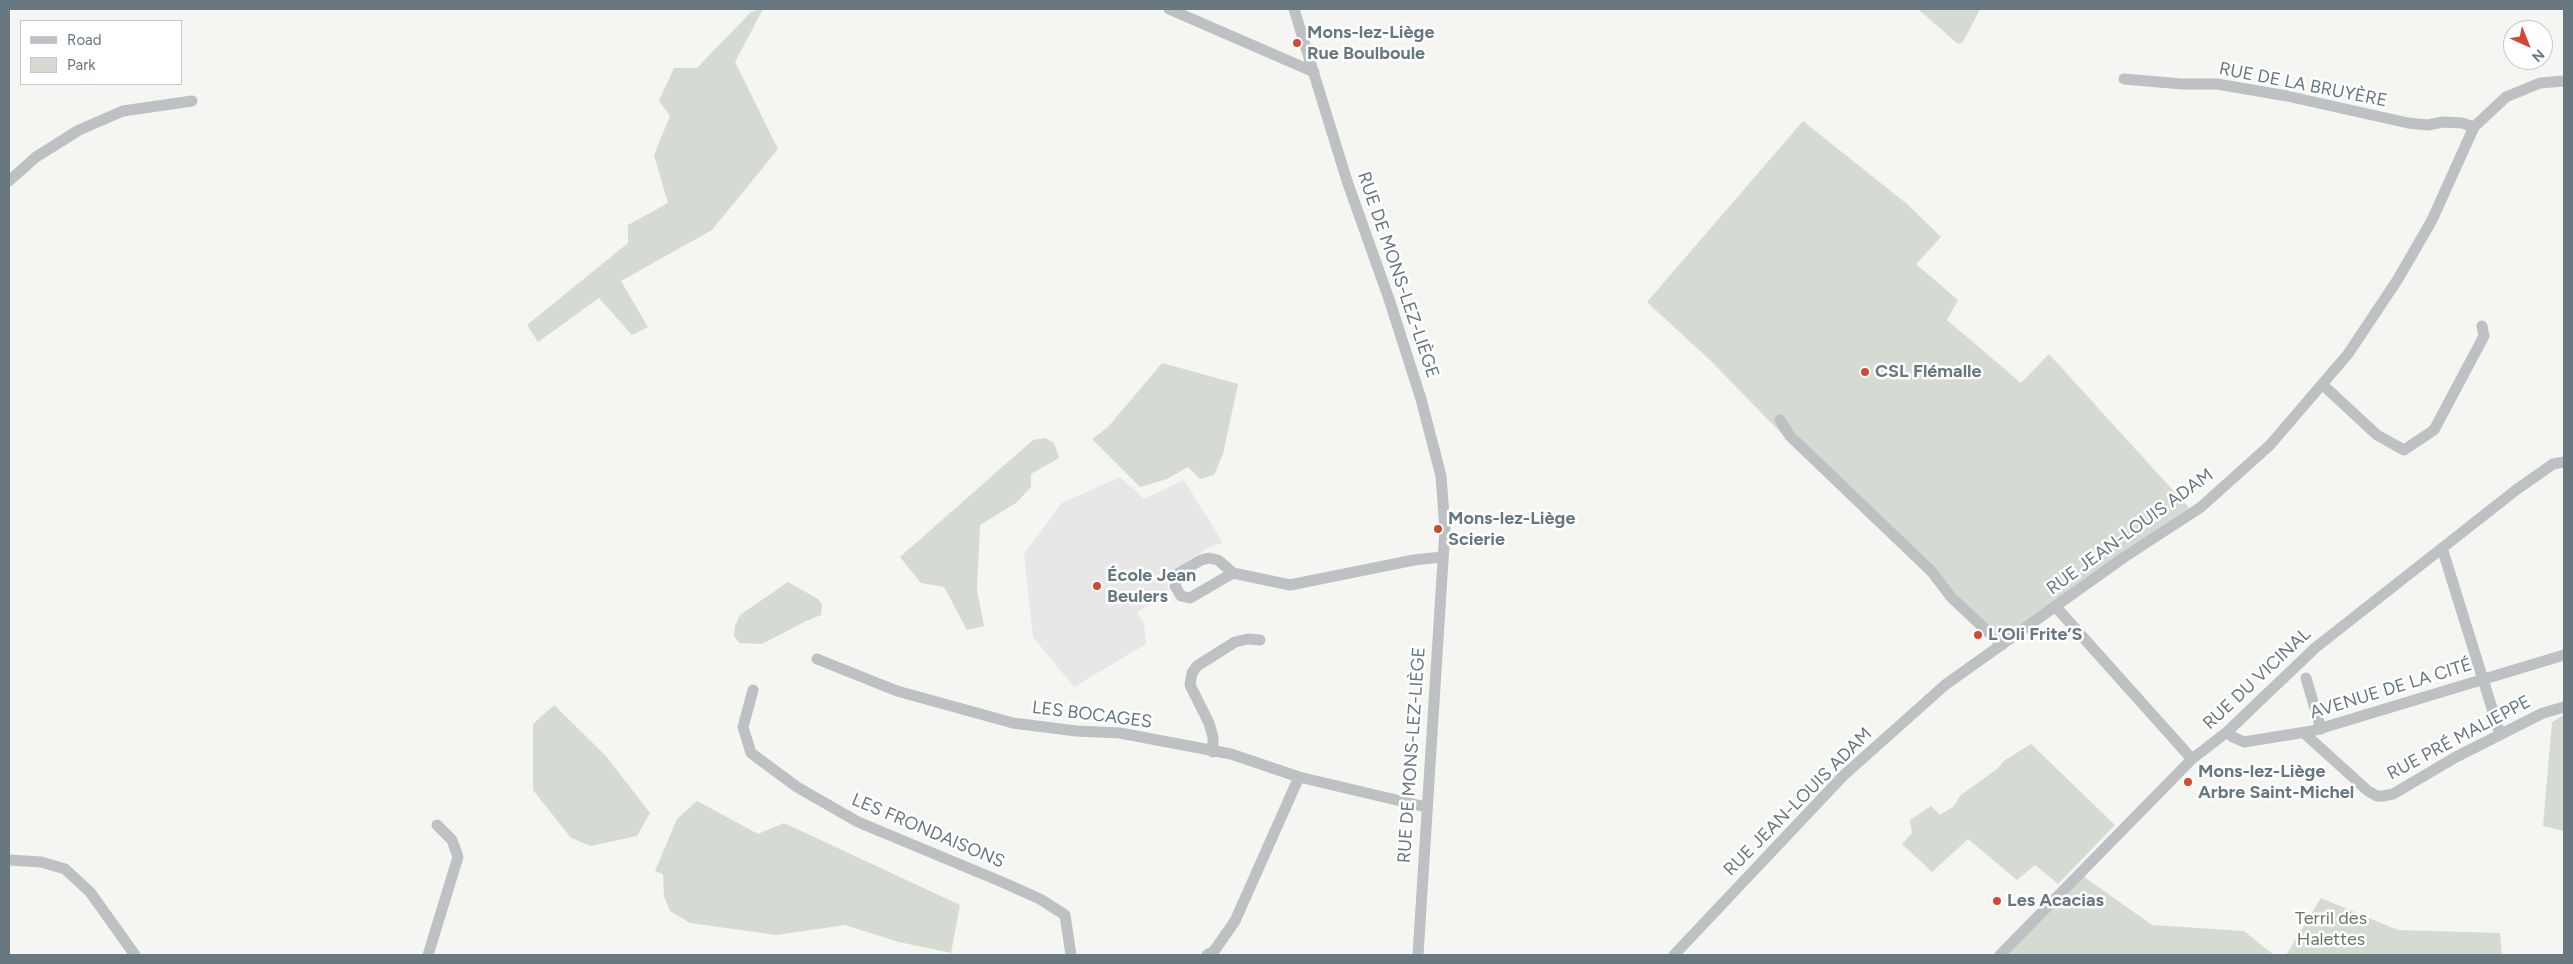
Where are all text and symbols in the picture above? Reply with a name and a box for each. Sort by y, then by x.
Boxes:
legend [20,20,182,85]
north arrow [2503,20,2553,70]
place label: Mons-lez-Liège Rue Boulboule [1307,22,1434,64]
text: Road [67,31,102,49]
marker: Mons-lez-Liège Rue Boulboule [1291,37,1303,49]
text: N [2528,46,2548,65]
text: Park [67,56,96,74]
street label: RUE DE LA BRUYÈRE [2217,58,2389,112]
street label: RUE DE MONS-LEZ-LIÈGE [1353,169,1443,381]
place label: CSL Flémalle [1875,361,1981,383]
marker: CSL Flémalle [1859,366,1871,378]
street label: RUE JEAN-LOUIS ADAM [2042,464,2218,600]
place label: Mons-lez-Liège Scierie [1448,508,1575,550]
marker: Mons-lez-Liège Scierie [1432,523,1444,535]
place label: École Jean Beulers [1107,565,1196,608]
marker: École Jean Beulers [1091,580,1103,592]
place label: L’Oli Frite’S [1988,624,2082,646]
street label: RUE DU VICINAL [2199,624,2315,734]
marker: L’Oli Frite’S [1972,629,1984,641]
street label: RUE DE MONS-LEZ-LIÈGE [1394,646,1430,864]
street label: AVENUE DE LA CITÉ [2307,654,2475,724]
street label: RUE PRÉ MALIEPPE [2383,691,2535,785]
street label: LES BOCAGES [1031,697,1153,733]
street label: RUE JEAN-LOUIS ADAM [1719,723,1877,881]
place label: Mons-lez-Liège Arbre Saint-Michel [2198,761,2354,804]
marker: Mons-lez-Liège Arbre Saint-Michel [2182,776,2194,788]
street label: LES FRONDAISONS [848,789,1008,873]
place label: Les Acacias [2007,890,2104,912]
marker: Les Acacias [1991,895,2003,907]
park label: Terril des Halettes [2295,908,2367,951]

